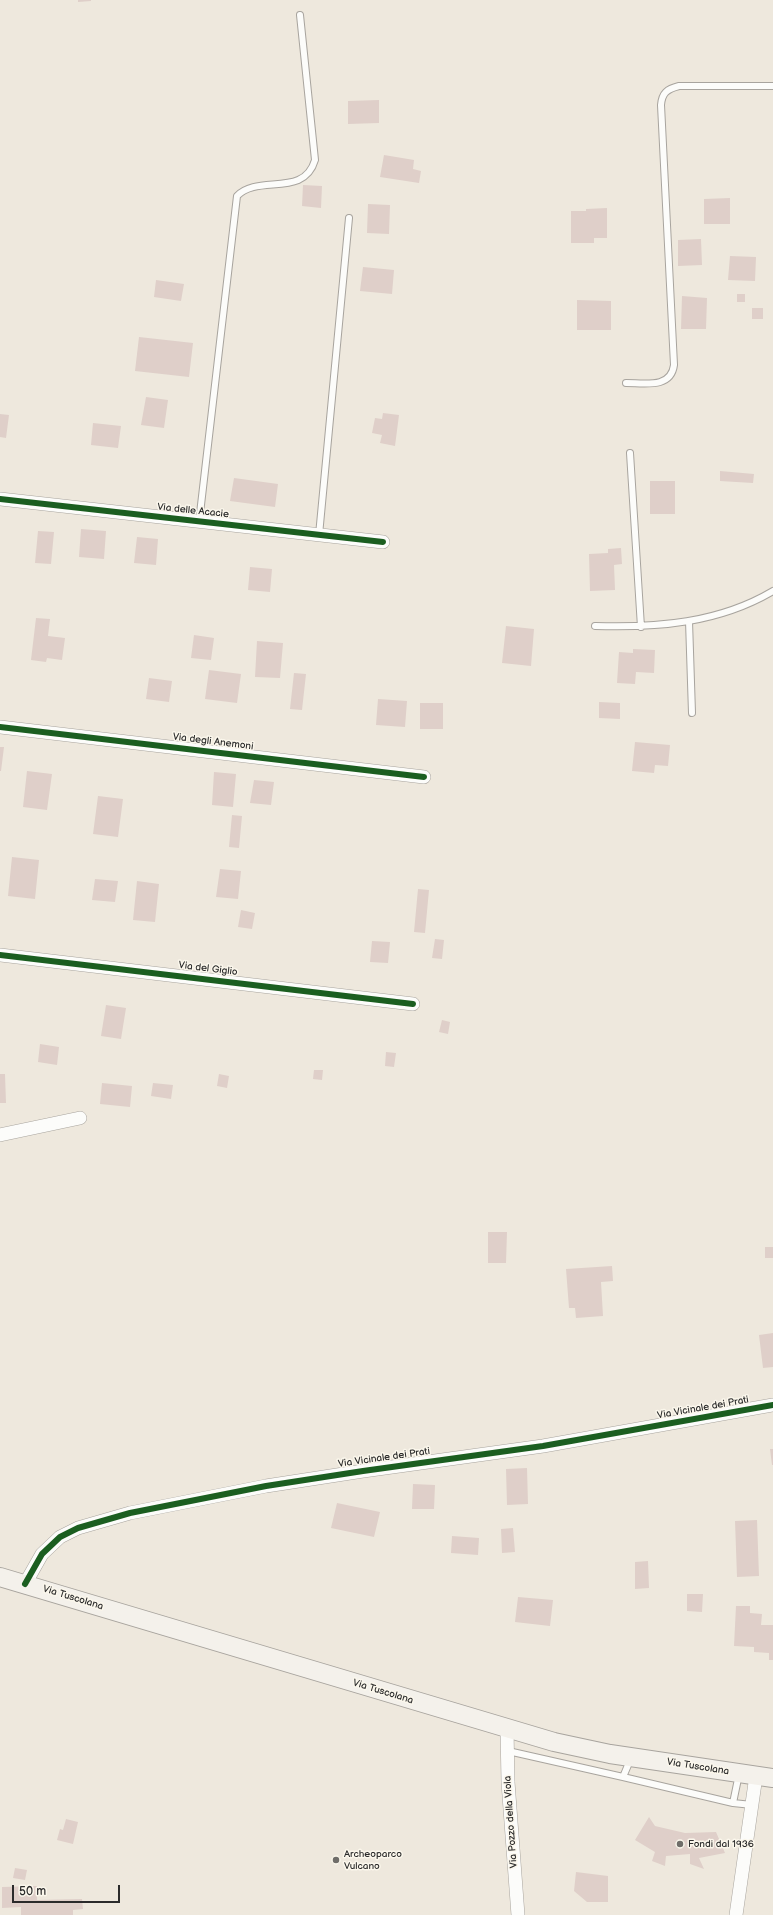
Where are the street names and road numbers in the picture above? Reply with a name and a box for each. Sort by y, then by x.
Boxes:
street label: Via delle Acacie [157,501,229,521]
street label: Via degli Anemoni [172,731,254,753]
street label: Via del Giglio [178,959,238,979]
street label: Via Vicinale dei Prati [656,1394,750,1422]
street label: Via Vicinale dei Prati [337,1446,431,1470]
street label: Via Tuscolana [41,1583,105,1613]
street label: Via Tuscolana [351,1677,415,1707]
street label: Via Tuscolana [666,1756,730,1778]
street label: Via Pozzo della Viola [502,1775,520,1869]

